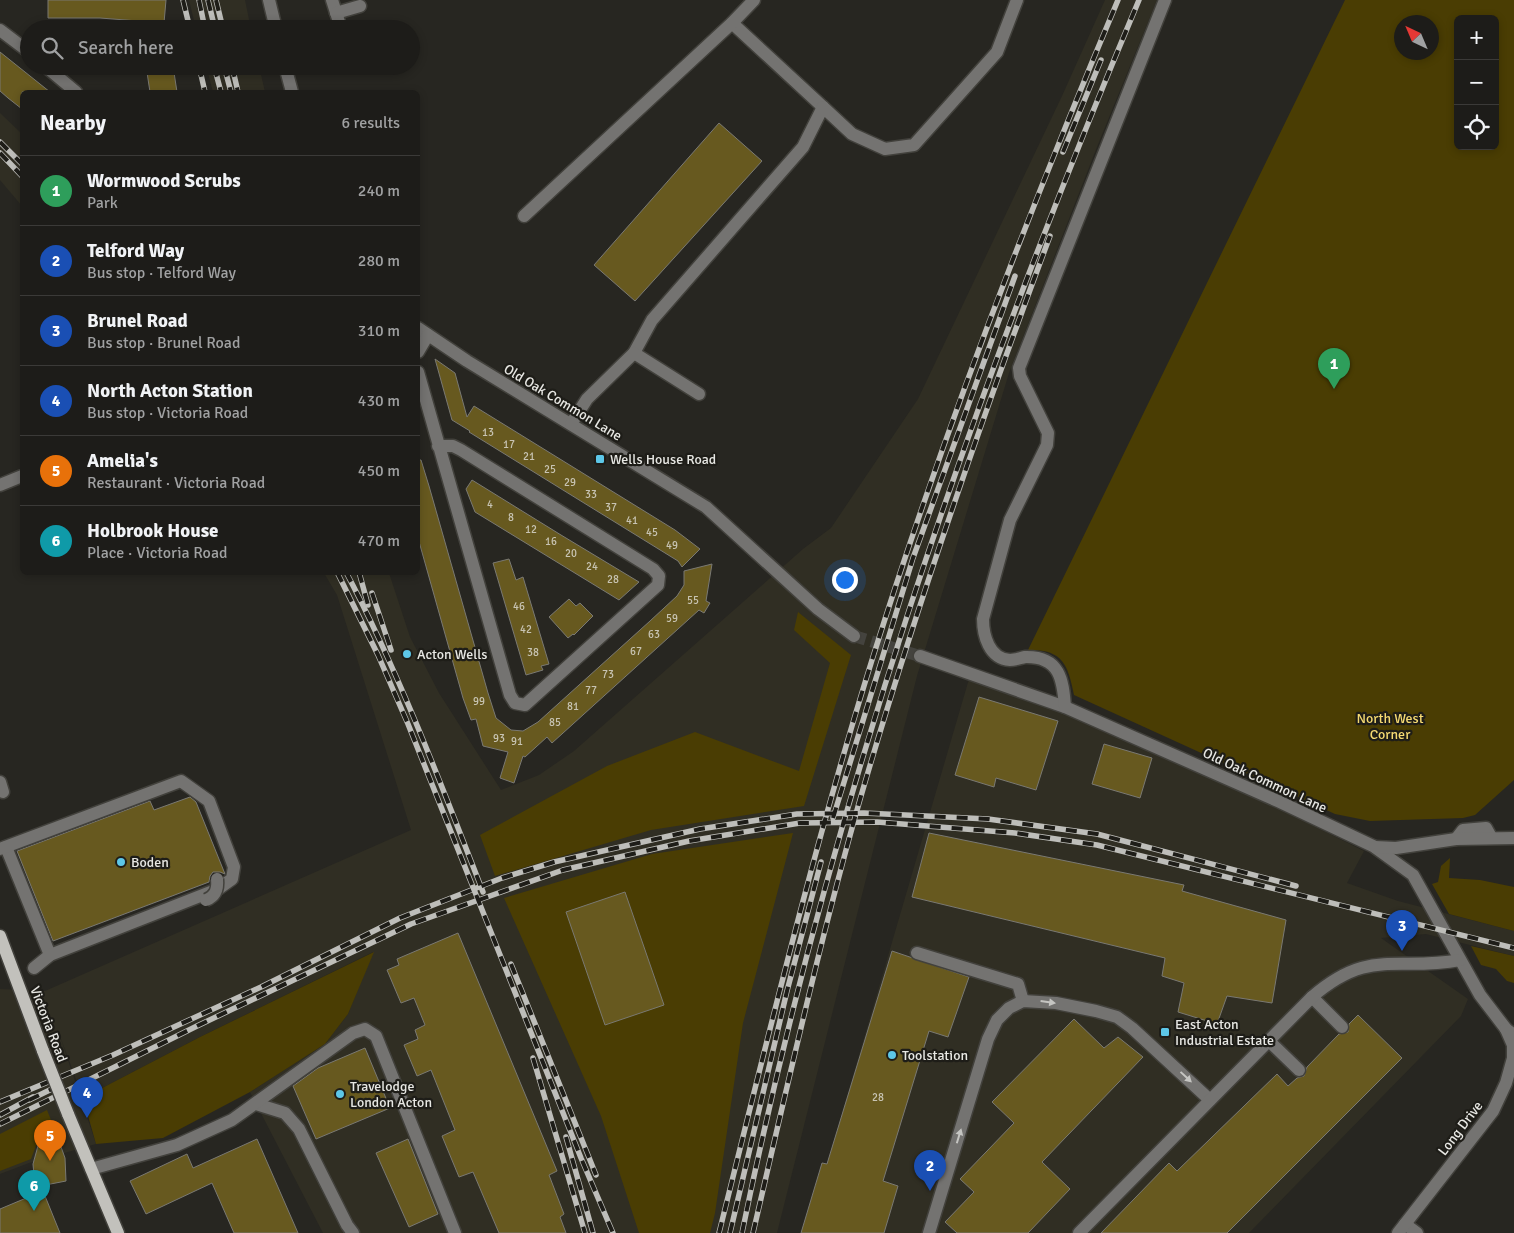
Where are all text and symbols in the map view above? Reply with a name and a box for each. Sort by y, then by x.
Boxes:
north arrow [1394,15,1439,60]
map controls [1454,15,1499,150]
button: + [1454,15,1499,60]
search box [20,20,420,75]
icon: search [38,34,66,62]
text: Search here [78,36,174,60]
button: − [1454,60,1499,105]
button: locate [1454,105,1499,150]
text: Nearby [40,110,106,136]
text: 6 results [341,113,400,133]
text: Wormwood Scrubs [87,169,241,193]
text: 1 [52,181,60,201]
text: 240 m [358,181,400,201]
text: Park [87,193,118,213]
text: Telford Way [87,239,184,263]
text: 2 [52,251,60,271]
text: 280 m [358,251,400,271]
text: Bus stop · Telford Way [87,263,236,283]
text: Brunel Road [87,309,188,333]
text: 3 [52,321,60,341]
text: 310 m [358,321,400,341]
text: Bus stop · Brunel Road [87,333,240,353]
pin: 1 [1318,348,1350,389]
street label: Old Oak Common Lane [501,360,625,444]
text: North Acton Station [87,379,253,403]
text: 4 [52,391,60,411]
text: 430 m [358,391,400,411]
text: Bus stop · Victoria Road [87,403,248,423]
house number: 13 [482,426,494,439]
house number: 17 [503,438,515,451]
text: Amelia's [87,449,158,473]
house number: 21 [523,450,535,463]
place label: Wells House Road [610,451,716,468]
marker: Wells House Road [594,453,606,465]
text: 5 [52,461,60,481]
text: 450 m [358,461,400,481]
house number: 25 [544,463,556,476]
text: Restaurant · Victoria Road [87,473,265,493]
house number: 29 [564,476,576,489]
house number: 33 [585,488,597,501]
house number: 4 [487,498,493,511]
house number: 37 [605,501,617,514]
house number: 8 [508,511,514,524]
house number: 41 [626,514,638,527]
text: Holbrook House [87,519,219,543]
house number: 12 [525,523,537,536]
house number: 45 [646,526,658,539]
text: 6 [52,531,60,551]
text: 470 m [358,531,400,551]
house number: 16 [545,535,557,548]
house number: 49 [666,539,678,552]
text: Place · Victoria Road [87,543,227,563]
house number: 20 [565,547,577,560]
house number: 24 [586,560,598,573]
your location [832,567,858,593]
house number: 28 [607,573,619,586]
house number: 55 [687,594,699,607]
house number: 46 [513,600,525,613]
house number: 59 [666,612,678,625]
house number: 42 [520,623,532,636]
house number: 63 [648,628,660,641]
house number: 67 [630,645,642,658]
place label: Acton Wells [417,646,487,663]
house number: 38 [527,646,539,659]
marker: Acton Wells [401,648,413,660]
house number: 73 [602,668,614,681]
house number: 77 [585,684,597,697]
house number: 99 [473,695,485,708]
house number: 81 [567,700,579,713]
park label: North West Corner [1356,710,1424,743]
house number: 85 [549,716,561,729]
house number: 93 [493,732,505,745]
house number: 91 [511,735,523,748]
street label: Old Oak Common Lane [1200,744,1329,817]
place label: Boden [131,854,169,871]
marker: Boden [115,856,127,868]
pin: 3 [1386,910,1418,951]
street label: Victoria Road [26,984,71,1064]
one-way arrow [1040,998,1056,1006]
place label: East Acton Industrial Estate [1175,1016,1274,1049]
marker: East Acton Industrial Estate [1159,1026,1171,1038]
place label: Toolstation [902,1047,968,1064]
marker: Toolstation [886,1049,898,1061]
one-way arrow [1180,1071,1192,1083]
pin: 4 [71,1077,103,1118]
place label: Travelodge London Acton [350,1078,432,1111]
marker: Travelodge London Acton [334,1088,346,1100]
house number: 28 [872,1091,884,1104]
street label: Long Drive [1434,1098,1486,1159]
pin: 5 [34,1120,66,1161]
one-way arrow [955,1129,963,1144]
pin: 2 [914,1150,946,1191]
pin: 6 [18,1170,50,1211]

